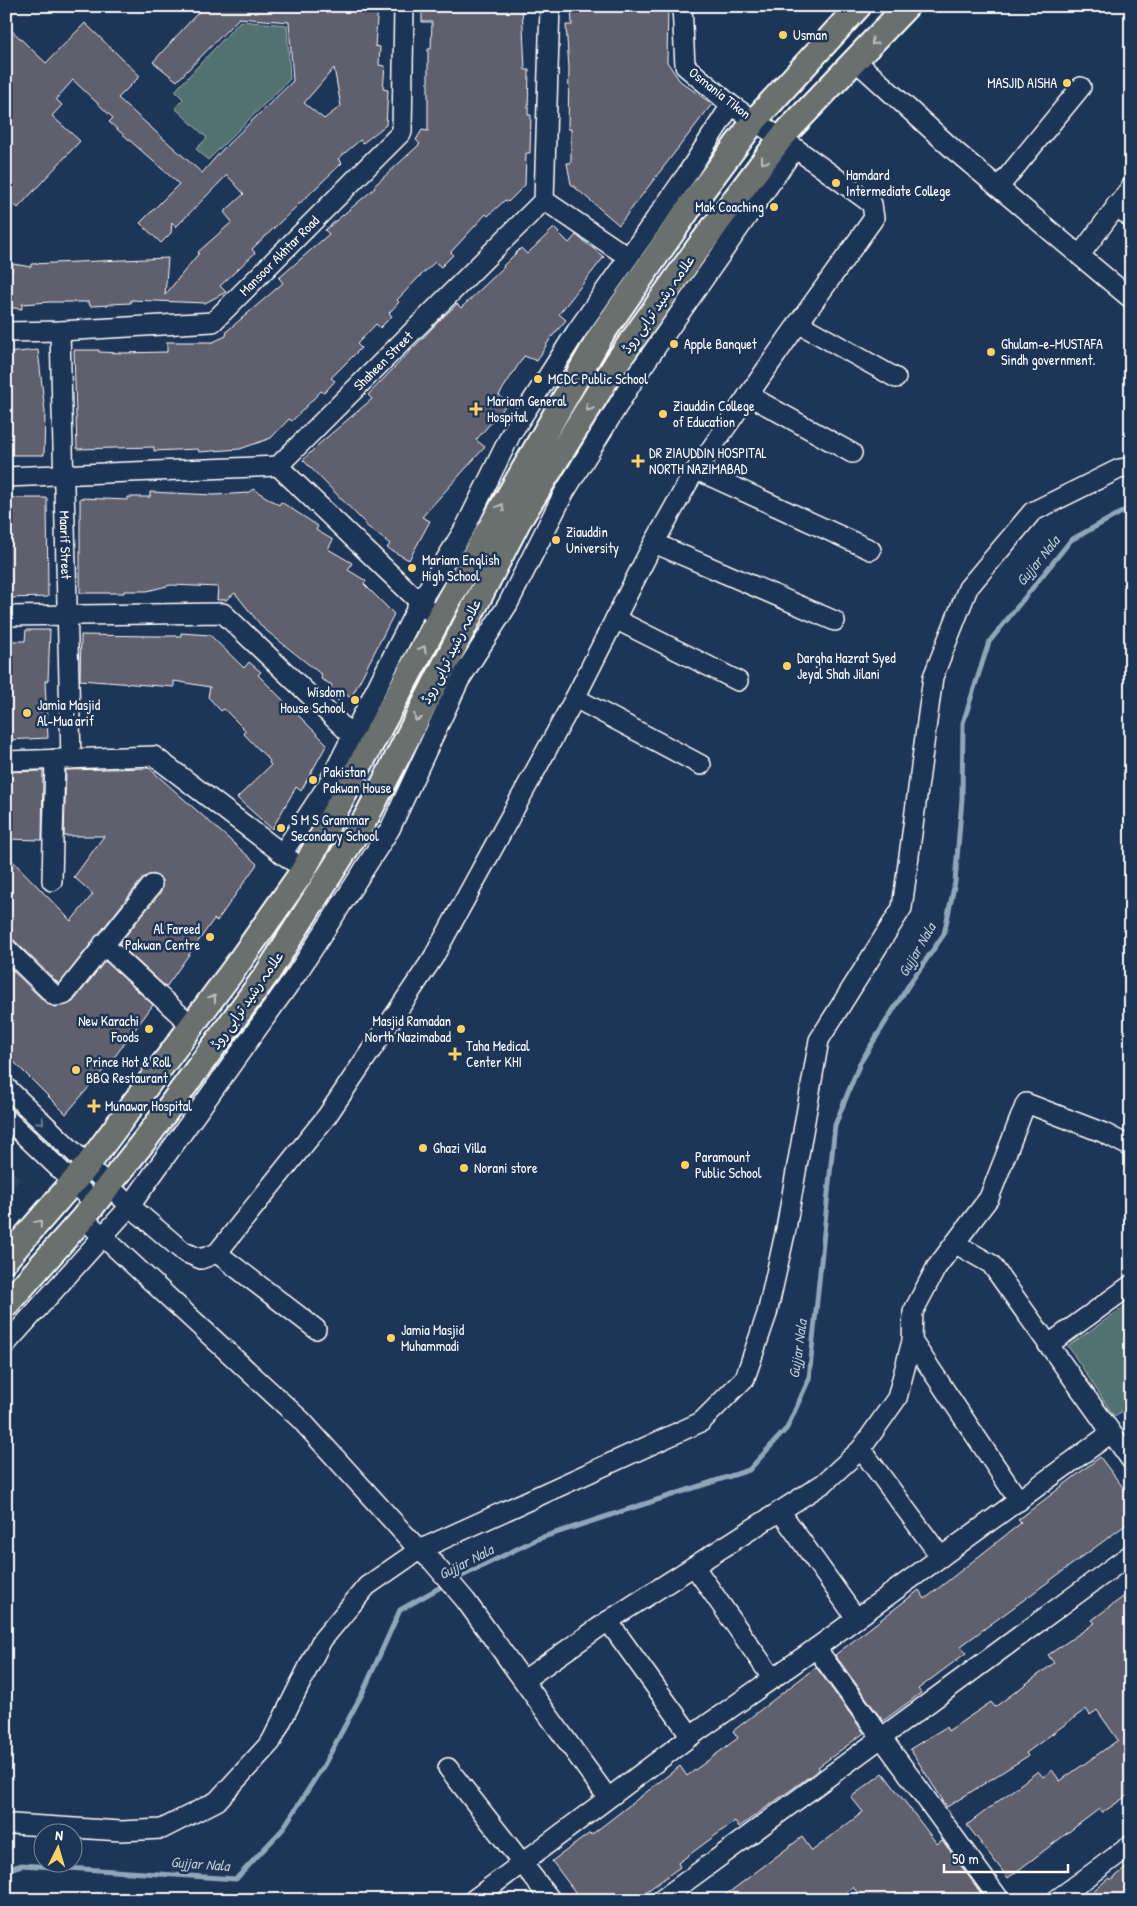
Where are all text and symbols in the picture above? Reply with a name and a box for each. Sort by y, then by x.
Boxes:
place label: Usman [793,25,827,44]
marker: Usman [777,29,789,41]
one-way arrow [871,37,880,46]
street label: Osmania Tikon [685,62,755,123]
place label: MASJID AISHA [987,73,1057,92]
marker: MASJID AISHA [1061,77,1073,89]
one-way arrow [761,155,769,164]
place label: Hamdard Intermediate College [846,165,951,201]
marker: Hamdard Intermediate College [830,177,842,189]
place label: Mak Coaching [695,197,764,217]
marker: Mak Coaching [768,201,780,213]
street label: Mansoor Akhtar Road [235,211,323,299]
street label: علامہ رشید ترابی روڈ [616,251,699,357]
street label: Shaheen Street [349,326,417,394]
place label: Apple Banquet [684,334,757,354]
place label: Ghulam-e-MUSTAFA Sindh government. [1001,334,1103,370]
marker: Apple Banquet [668,338,680,350]
marker: Ghulam-e-MUSTAFA Sindh government. [985,346,997,358]
place label: MCDC Public School [548,369,648,388]
marker: MCDC Public School [532,373,544,385]
place label: Mariam General Hospital [487,391,567,427]
place label: Ziauddin College of Education [673,396,755,431]
marker: Mariam General Hospital [469,402,483,416]
one-way arrow [586,402,595,411]
marker: Ziauddin College of Education [657,408,669,420]
place label: DR ZIAUDDIN HOSPITAL NORTH NAZIMABAD [649,443,767,478]
marker: DR ZIAUDDIN HOSPITAL NORTH NAZIMABAD [631,454,645,468]
one-way arrow [495,503,505,512]
street label: Maarif Street [56,510,76,580]
place label: Ziauddin University [566,522,619,558]
water label: Gujjar Nala [1011,529,1066,590]
marker: Ziauddin University [550,534,562,546]
place label: Mariam English High School [422,550,500,586]
marker: Mariam English High School [406,562,418,574]
street label: علامہ رشید ترابی روڈ [416,595,485,707]
one-way arrow [416,645,426,654]
place label: Dargha Hazrat Syed Jeyal Shah Jilani [797,648,896,684]
marker: Dargha Hazrat Syed Jeyal Shah Jilani [781,660,793,672]
place label: Wisdom House School [280,682,345,717]
marker: Wisdom House School [349,694,361,706]
place label: Jamia Masjid Al-Mua'arif [37,695,101,730]
marker: Jamia Masjid Al-Mua'arif [21,707,33,719]
one-way arrow [413,713,423,722]
place label: Pakistan Pakwan House [323,762,392,797]
marker: Pakistan Pakwan House [307,774,319,786]
place label: S M S Grammar Secondary School [291,810,379,846]
marker: S M S Grammar Secondary School [275,822,287,834]
water label: Gujjar Nala [893,917,941,981]
place label: Al Fareed Pakwan Centre [125,919,201,954]
marker: Al Fareed Pakwan Centre [204,931,216,943]
street label: علامہ رشید ترابی روڈ [205,947,288,1053]
one-way arrow [207,994,216,1004]
place label: New Karachi Foods [78,1011,139,1046]
place label: Masjid Ramadan North Nazimabad [365,1011,452,1046]
marker: New Karachi Foods [143,1023,155,1035]
marker: Masjid Ramadan North Nazimabad [455,1023,467,1035]
place label: Taha Medical Center KHI [466,1036,530,1071]
marker: Taha Medical Center KHI [448,1047,462,1061]
place label: Prince Hot & Roll BBQ Restaurant [86,1052,172,1087]
marker: Prince Hot & Roll BBQ Restaurant [70,1064,82,1076]
place label: Munawar Hospital [105,1096,192,1116]
marker: Munawar Hospital [87,1099,101,1113]
one-way arrow [35,1115,44,1124]
place label: Ghazi Villa [433,1138,486,1157]
marker: Ghazi Villa [417,1142,429,1154]
place label: Paramount Public School [695,1147,762,1182]
place label: Norani store [474,1158,538,1177]
marker: Paramount Public School [679,1159,691,1171]
marker: Norani store [458,1162,470,1174]
one-way arrow [33,1219,42,1228]
water label: Gujjar Nala [783,1316,812,1380]
place label: Jamia Masjid Muhammadi [401,1320,465,1355]
marker: Jamia Masjid Muhammadi [385,1332,397,1344]
water label: Gujjar Nala [435,1538,499,1584]
north arrow [32,1824,82,1874]
text: N [55,1825,64,1844]
scale bar [944,1841,1068,1873]
text: 50 m [952,1848,979,1869]
water label: Gujjar Nala [170,1851,232,1876]

